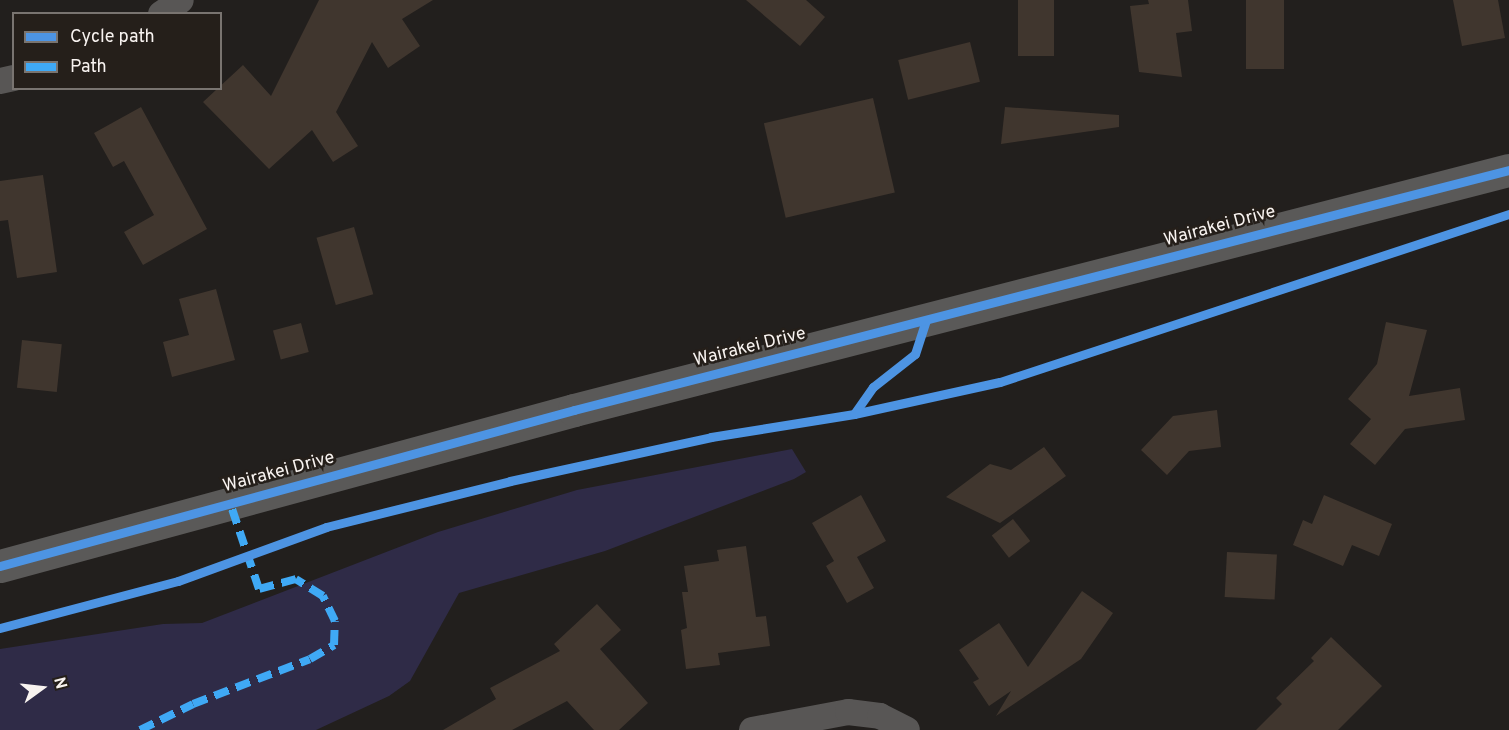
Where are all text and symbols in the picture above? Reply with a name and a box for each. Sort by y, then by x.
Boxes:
legend [12,12,222,90]
text: Cycle path [70,26,155,49]
text: Path [70,56,107,79]
street label: Wairakei Drive [1162,202,1278,252]
street label: Wairakei Drive [692,324,808,372]
street label: Wairakei Drive [221,448,337,498]
north arrow [12,658,72,718]
text: N [48,675,71,691]

